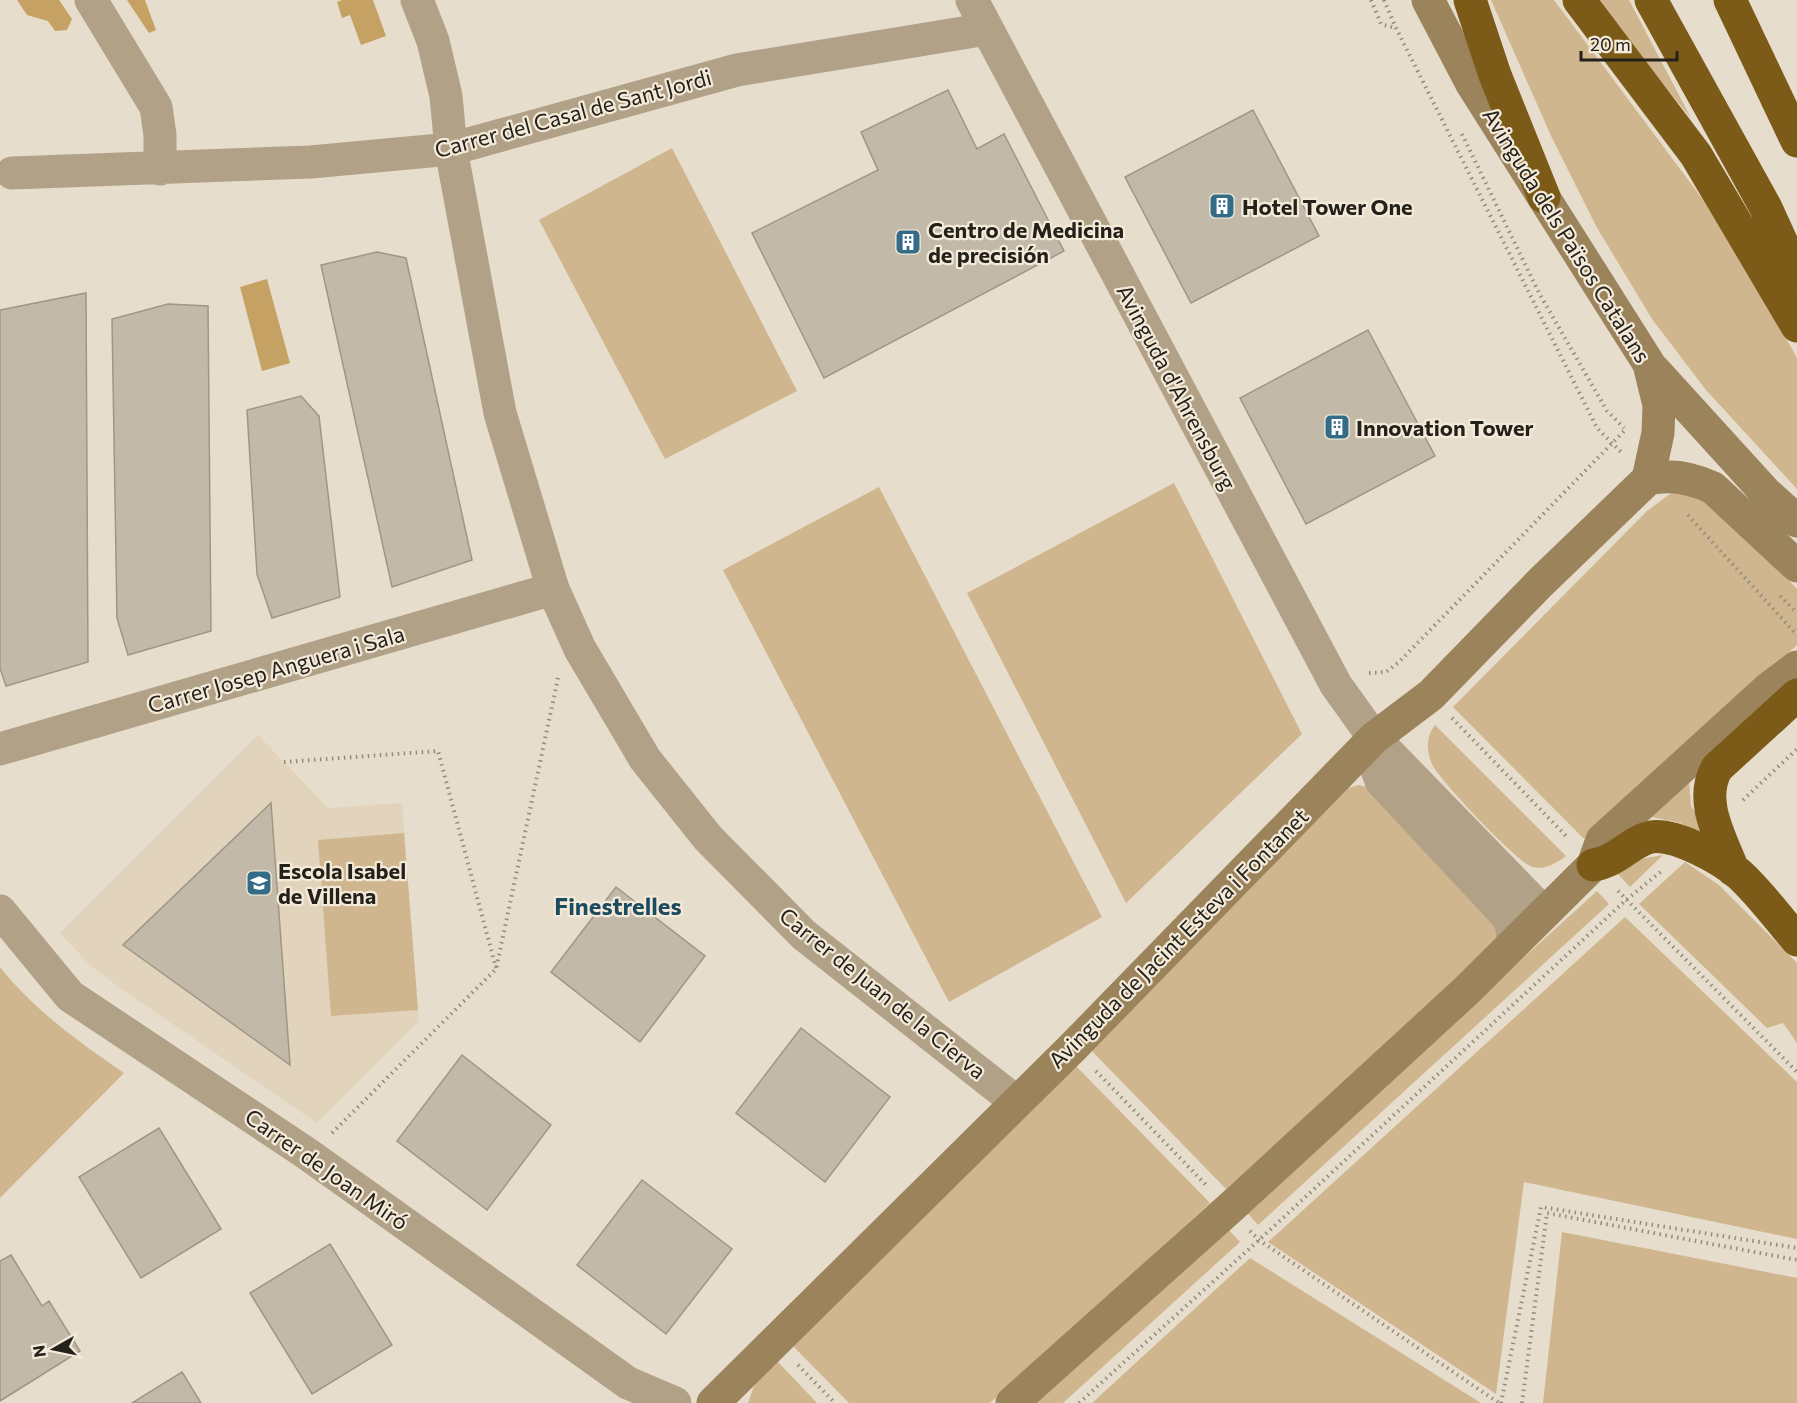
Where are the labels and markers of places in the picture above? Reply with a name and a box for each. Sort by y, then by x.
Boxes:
building icon: Hotel Tower One [1207,191,1237,221]
place label: Hotel Tower One [1242,193,1413,220]
place label: Centro de Medicina de precisión [928,216,1124,268]
building icon: Centro de Medicina de precisión [893,227,923,257]
building icon: Innovation Tower [1322,412,1352,442]
place label: Innovation Tower [1356,414,1534,441]
place label: Escola Isabel de Villena [278,857,406,909]
school or university icon: Escola Isabel de Villena [244,868,274,898]

